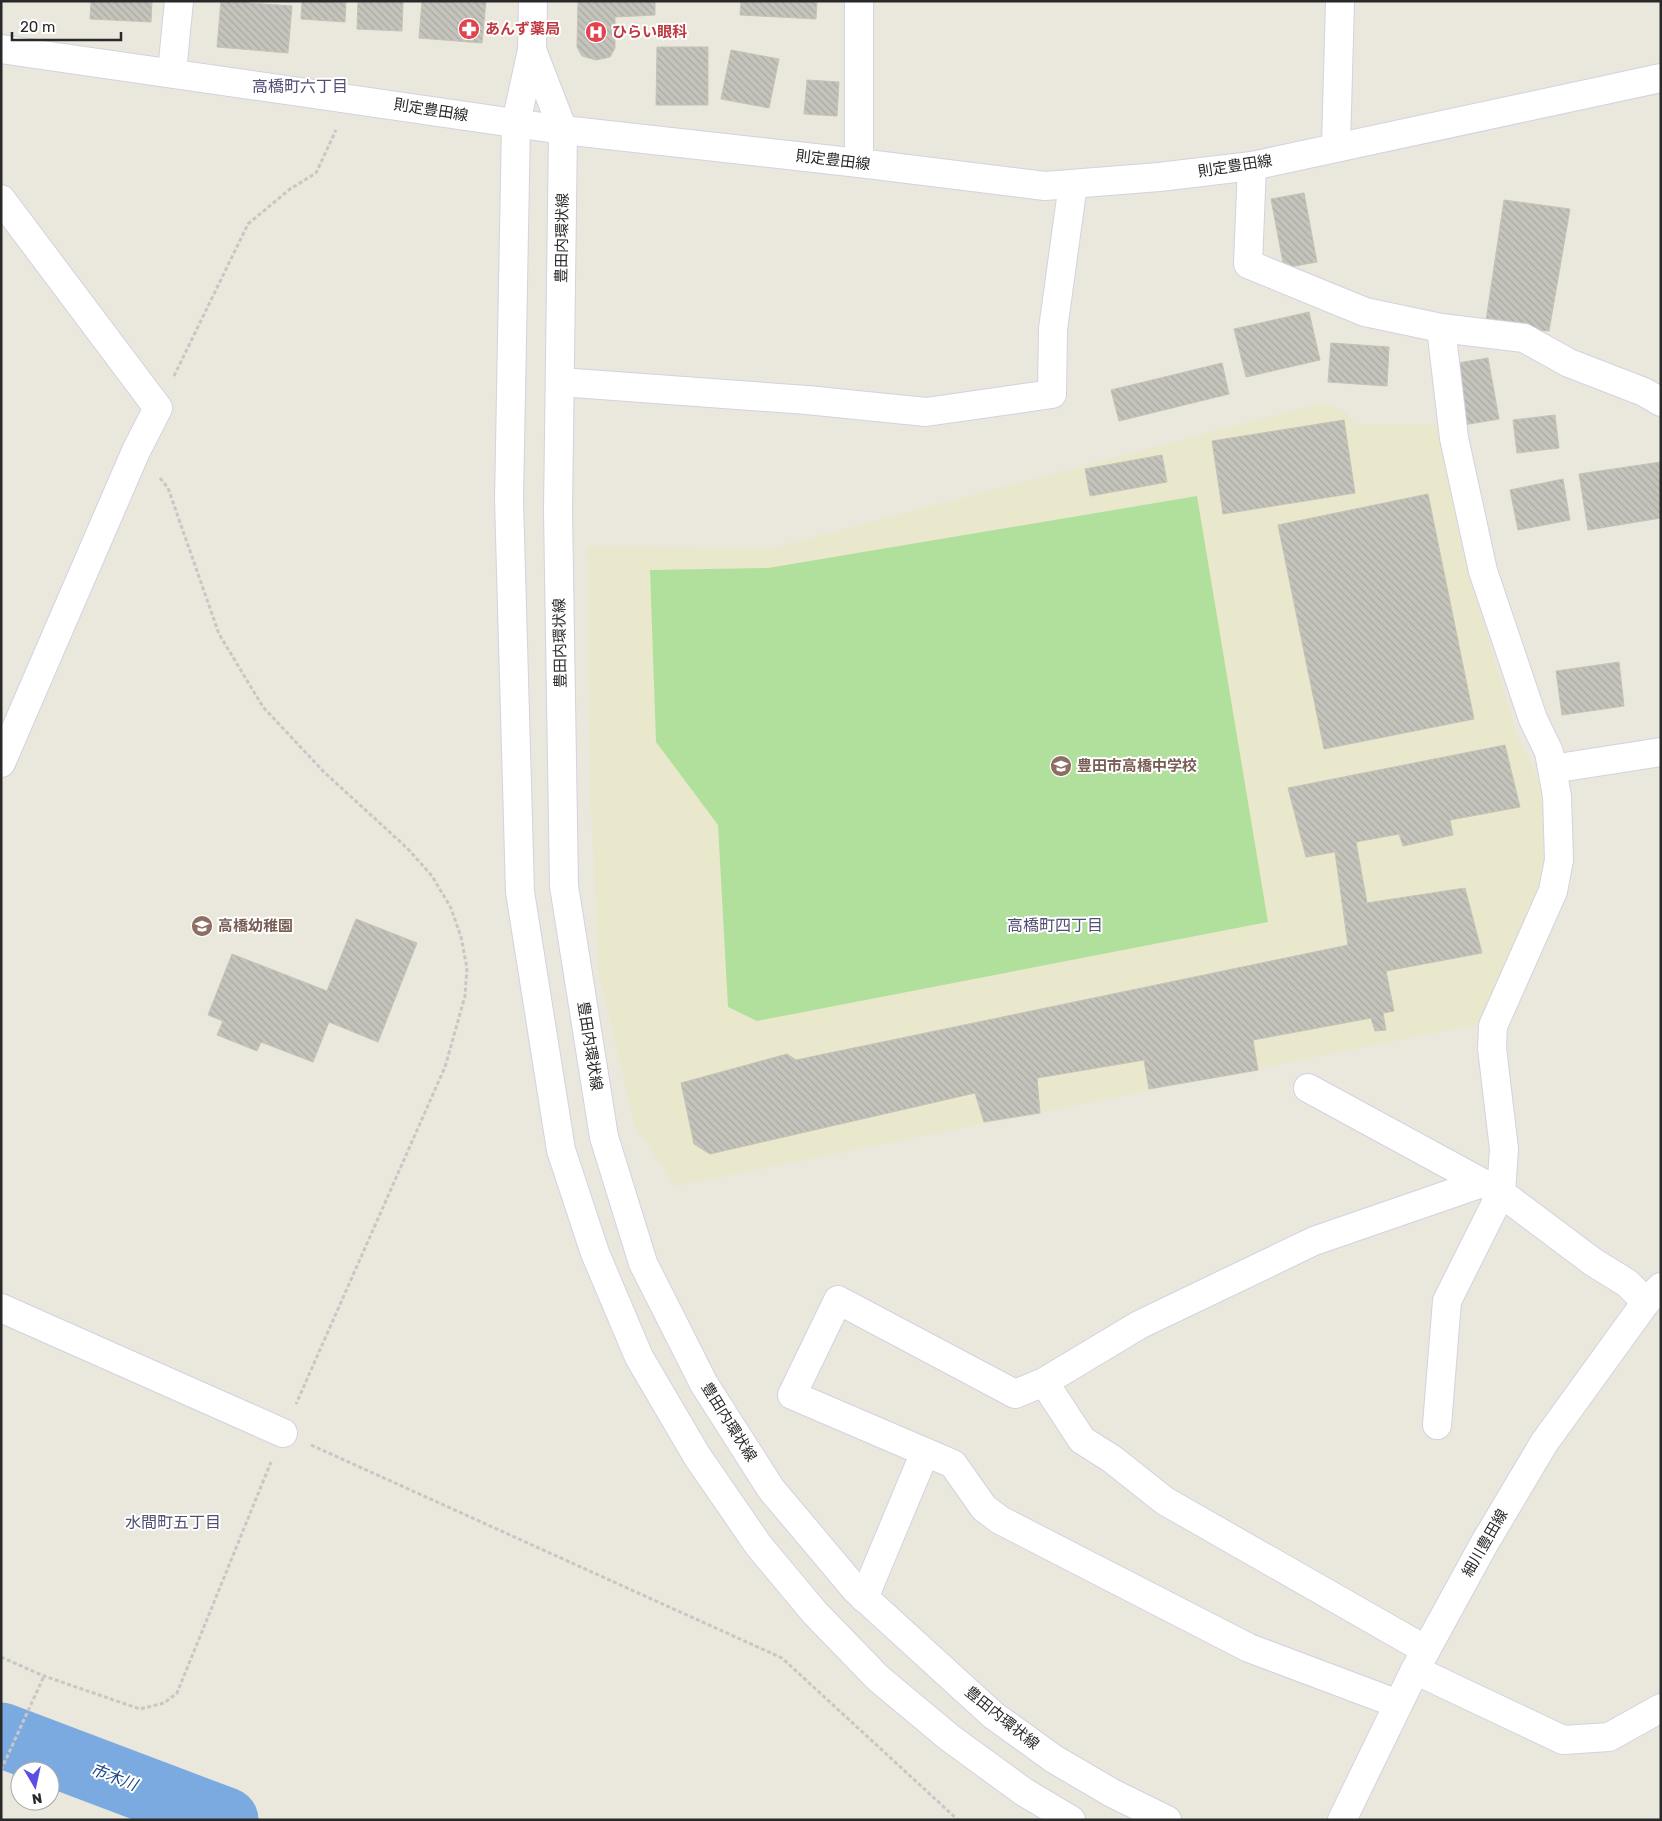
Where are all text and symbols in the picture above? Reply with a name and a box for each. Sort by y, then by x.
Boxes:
scale bar [12,10,121,42]
pharmacy icon: あんず薬局 [457,17,481,41]
text: 20 m [20,18,55,36]
place label: あんず薬局 [485,20,560,38]
hospital icon: ひらい眼科 [584,20,608,44]
place label: ひらい眼科 [612,23,687,41]
district label: 高橋町六丁目 [252,77,348,96]
street label: 則定豊田線 [393,95,469,125]
street label: 則定豊田線 [795,146,871,174]
street label: 則定豊田線 [1197,151,1273,181]
street label: 豊田内環状線 [552,193,572,283]
street label: 豊田内環状線 [550,598,570,688]
school or university icon: 豊田市高橋中学校 [1049,754,1073,778]
place label: 豊田市高橋中学校 [1077,757,1197,775]
school or university icon: 高橋幼稚園 [190,914,214,938]
district label: 高橋町四丁目 [1007,916,1103,935]
place label: 高橋幼稚園 [218,917,293,935]
street label: 豊田内環状線 [574,1000,606,1092]
street label: 豊田内環状線 [698,1379,760,1465]
street label: 細川豊田線 [1458,1506,1512,1580]
district label: 水間町五丁目 [125,1513,221,1532]
street label: 豊田内環状線 [961,1683,1043,1753]
water label: 市木川 [88,1760,142,1795]
north arrow [10,1761,60,1811]
text: N [31,1789,43,1808]

